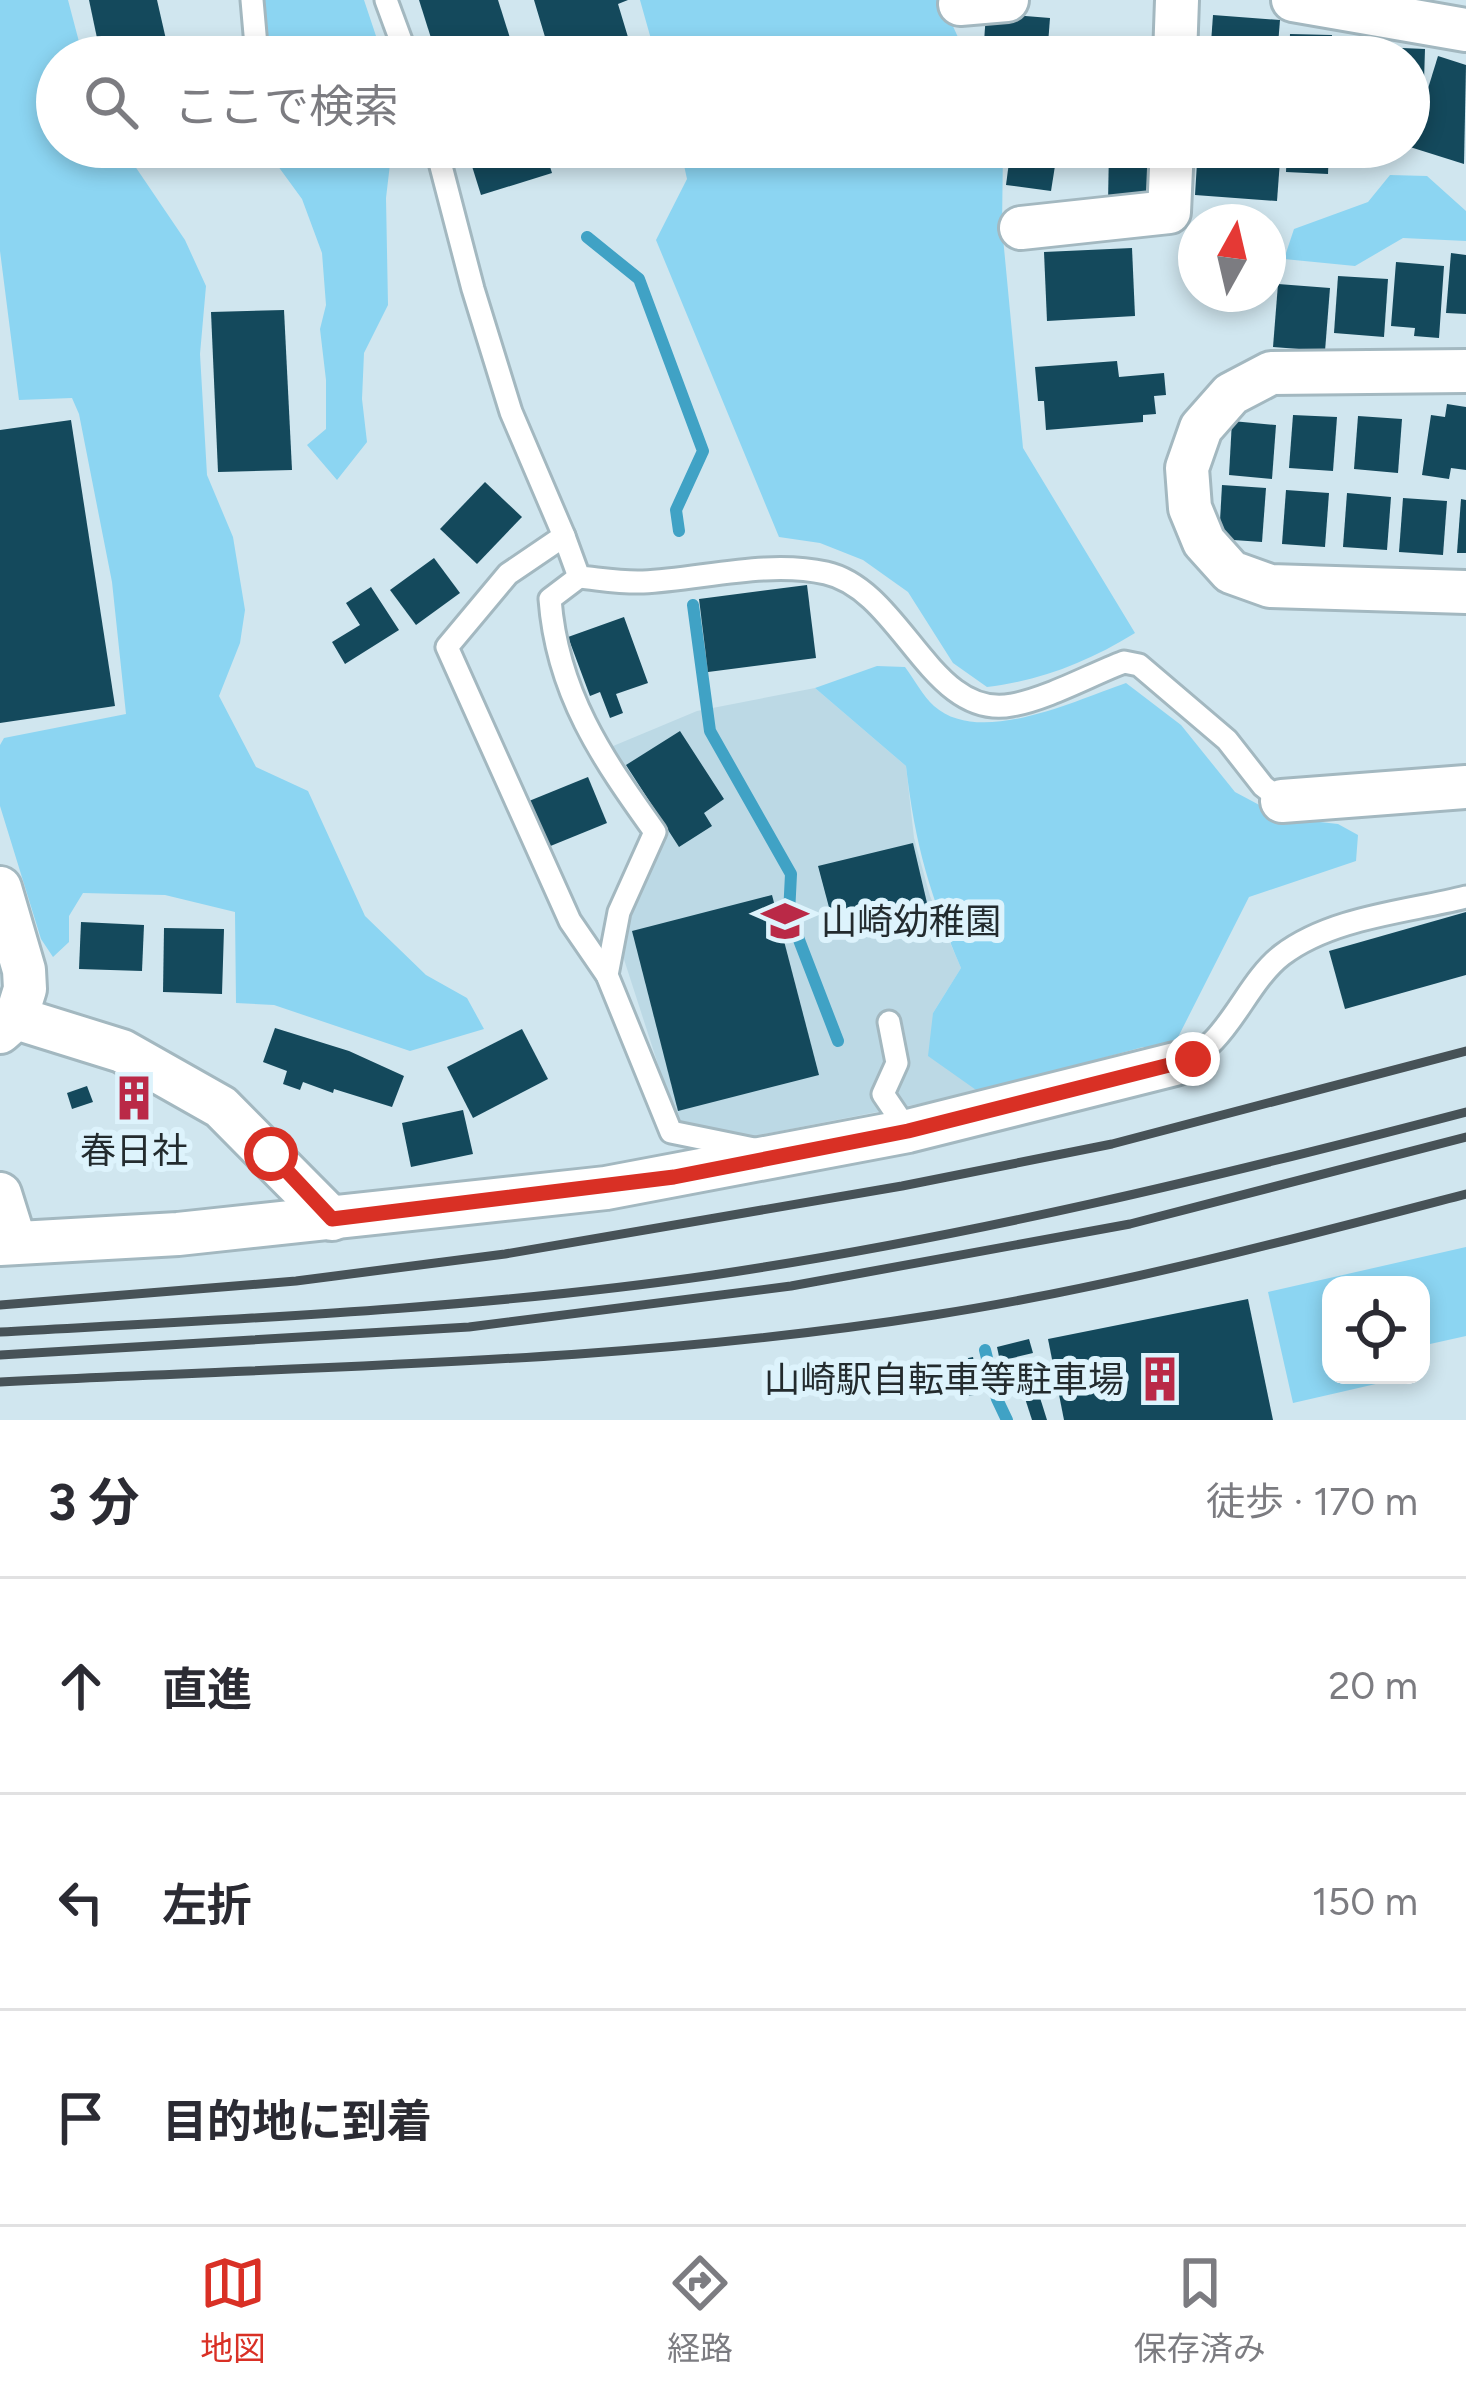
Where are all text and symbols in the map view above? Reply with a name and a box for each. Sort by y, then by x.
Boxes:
search box [36,36,1430,168]
icon: search [78,69,144,135]
text: ここで検索 [174,79,399,133]
north arrow [1178,204,1286,312]
school or university icon: 山崎幼稚園 [760,896,810,946]
place label: 山崎幼稚園 [821,900,1001,943]
route end [1166,1032,1220,1086]
building icon: 春日社 [109,1073,159,1123]
route start [244,1127,298,1181]
place label: 春日社 [80,1129,188,1172]
map controls [1322,1276,1430,1384]
button: locate [1322,1276,1430,1384]
building icon: 山崎駅自転車等駐車場 [1135,1354,1185,1404]
place label: 山崎駅自転車等駐車場 [764,1358,1124,1401]
text: 3 分 [48,1472,140,1533]
text: 徒歩 · 170 m [1206,1478,1418,1525]
icon: ahead [48,1653,114,1719]
text: 直進 [162,1662,252,1716]
text: 20 m [1328,1662,1418,1709]
icon: left [48,1869,114,1935]
text: 左折 [162,1878,252,1932]
text: 150 m [1312,1878,1418,1925]
icon: arrive [48,2085,114,2151]
text: 目的地に到着 [162,2094,432,2148]
tab: 地図 [200,2250,266,2370]
tab: 経路 [667,2250,733,2370]
tab: 保存済み [1134,2250,1266,2370]

